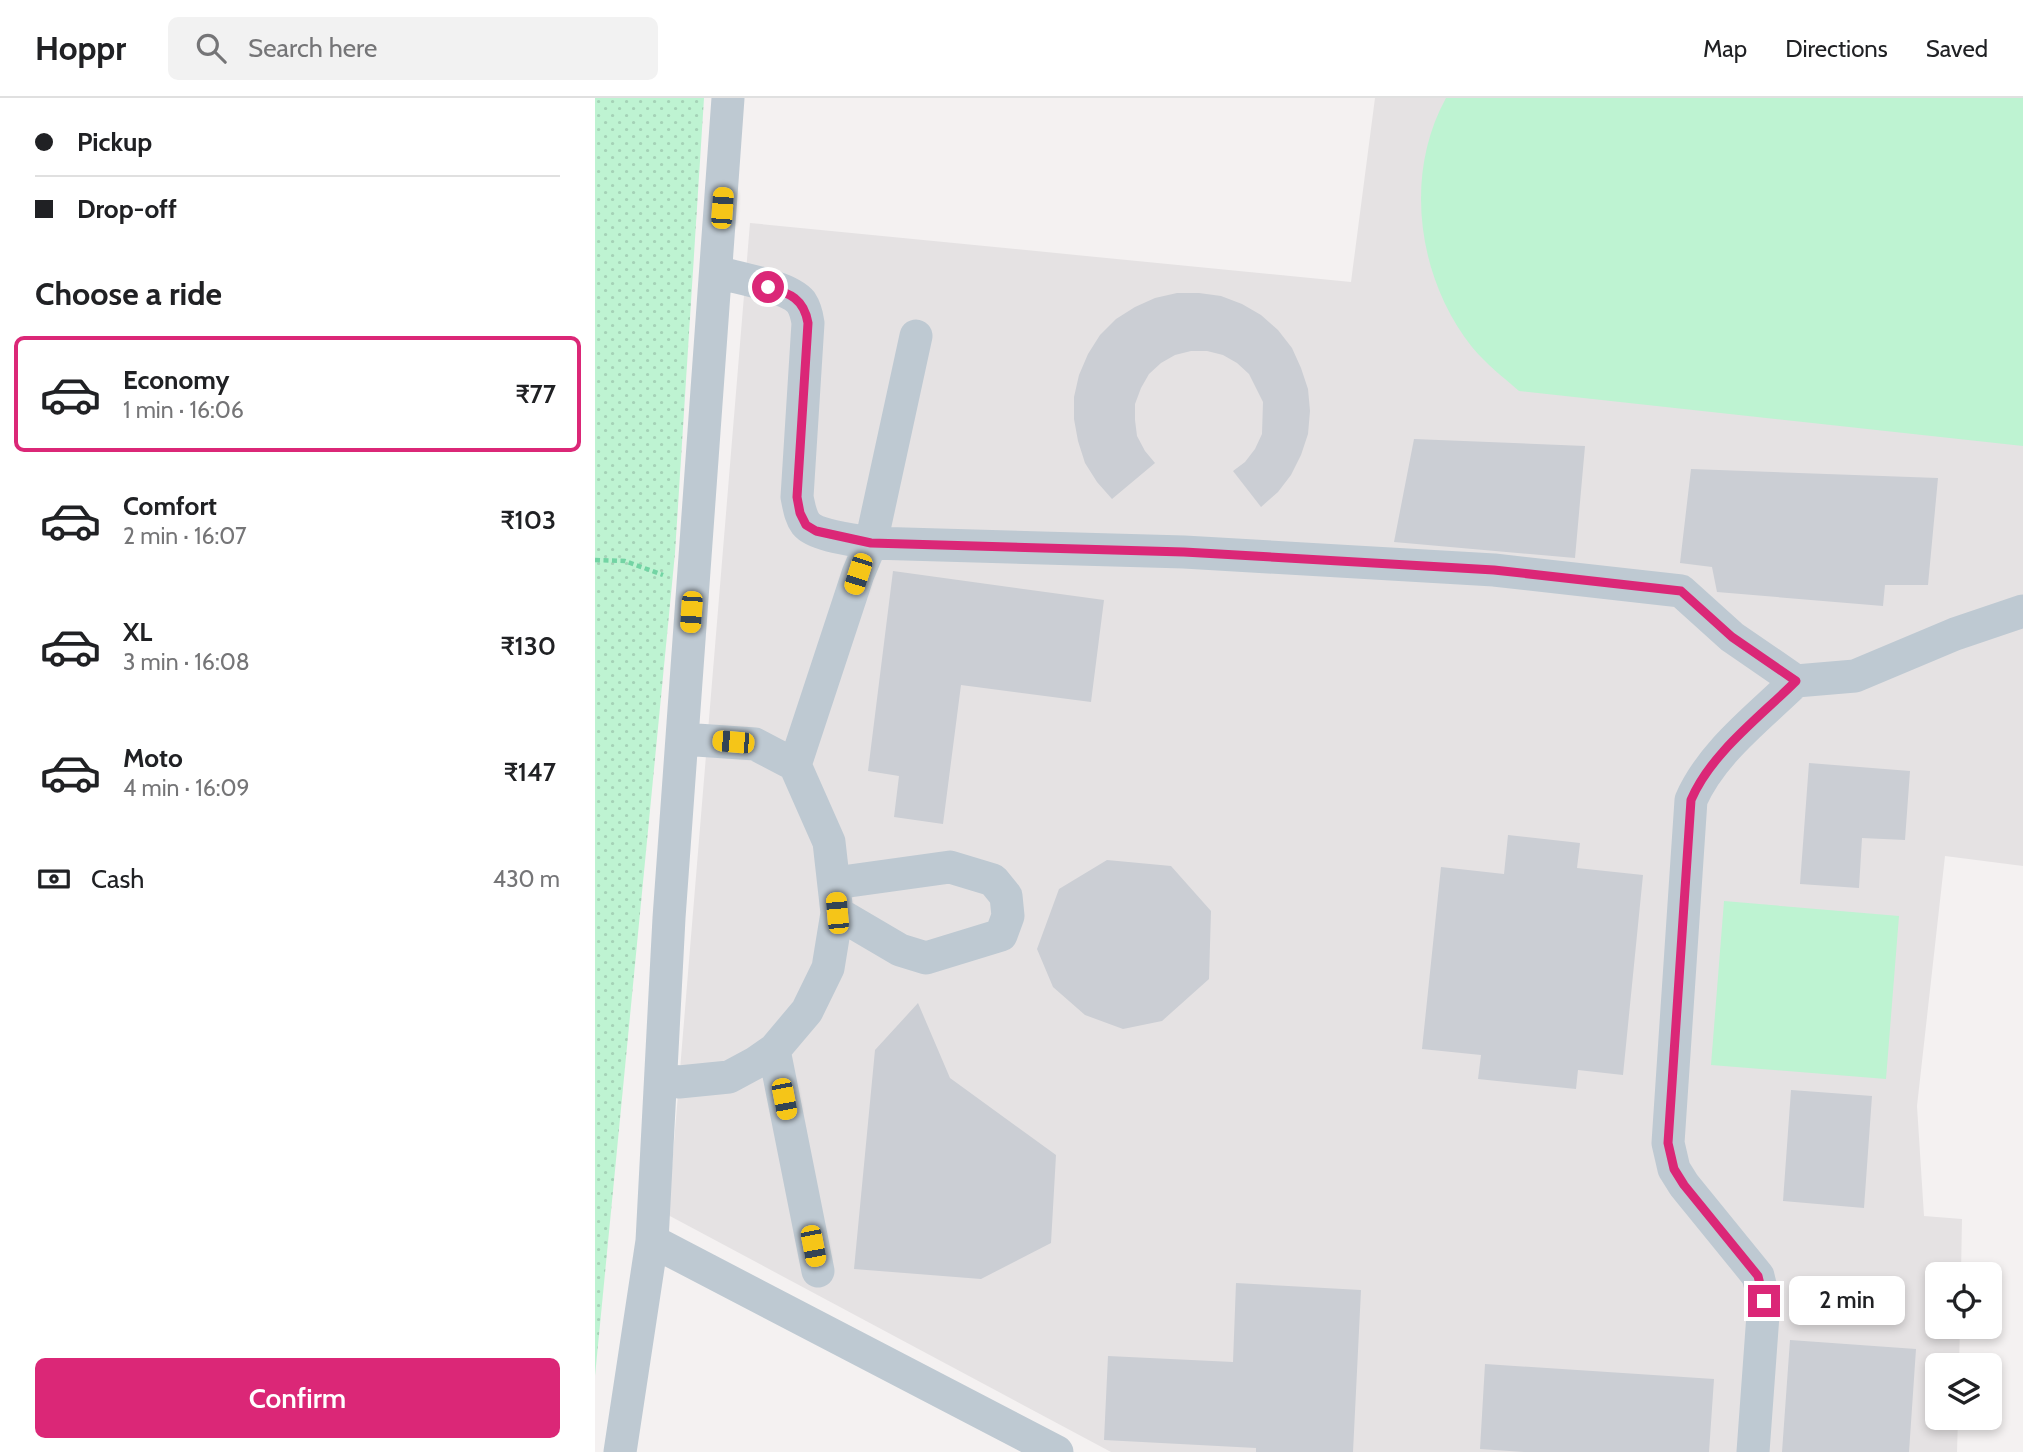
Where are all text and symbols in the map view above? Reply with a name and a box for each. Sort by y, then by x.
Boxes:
search box [168,17,658,80]
text: Hoppr [35,28,126,68]
icon: search [192,29,230,67]
text: Search here [248,32,377,64]
text: Map [1703,34,1747,63]
text: Directions [1785,34,1888,63]
text: Saved [1926,34,1988,63]
text: Pickup [77,126,152,158]
car [711,186,734,230]
text: Drop-off [77,193,177,225]
route start [752,271,784,303]
text: Choose a ride [35,274,222,313]
icon: car [39,363,102,426]
text: Economy [123,364,229,396]
text: ₹77 [516,378,556,410]
text: 1 min · 16:06 [123,396,244,424]
icon: car [39,489,102,552]
text: Comfort [123,490,217,522]
text: ₹103 [500,504,556,536]
text: 2 min · 16:07 [123,522,247,550]
car [842,551,875,597]
car [680,590,703,634]
icon: car [39,615,102,678]
text: XL [123,616,152,648]
text: ₹130 [500,630,556,662]
text: 3 min · 16:08 [123,648,250,676]
car [712,730,755,754]
icon: car [39,741,102,804]
text: Moto [123,742,183,774]
text: ₹147 [504,756,556,788]
text: 4 min · 16:09 [123,774,250,802]
icon: cash [35,860,73,898]
text: Cash [91,863,144,895]
text: 430 m [493,865,560,893]
car [825,891,850,935]
car [770,1076,799,1122]
car [799,1223,828,1269]
map controls [1925,1262,2002,1430]
button: locate [1925,1262,2002,1339]
callout: 2 min [1789,1276,1904,1326]
route end [1748,1285,1780,1317]
text: 2 min [1819,1286,1875,1314]
button: layers [1925,1353,2002,1430]
button: Confirm [35,1358,560,1438]

